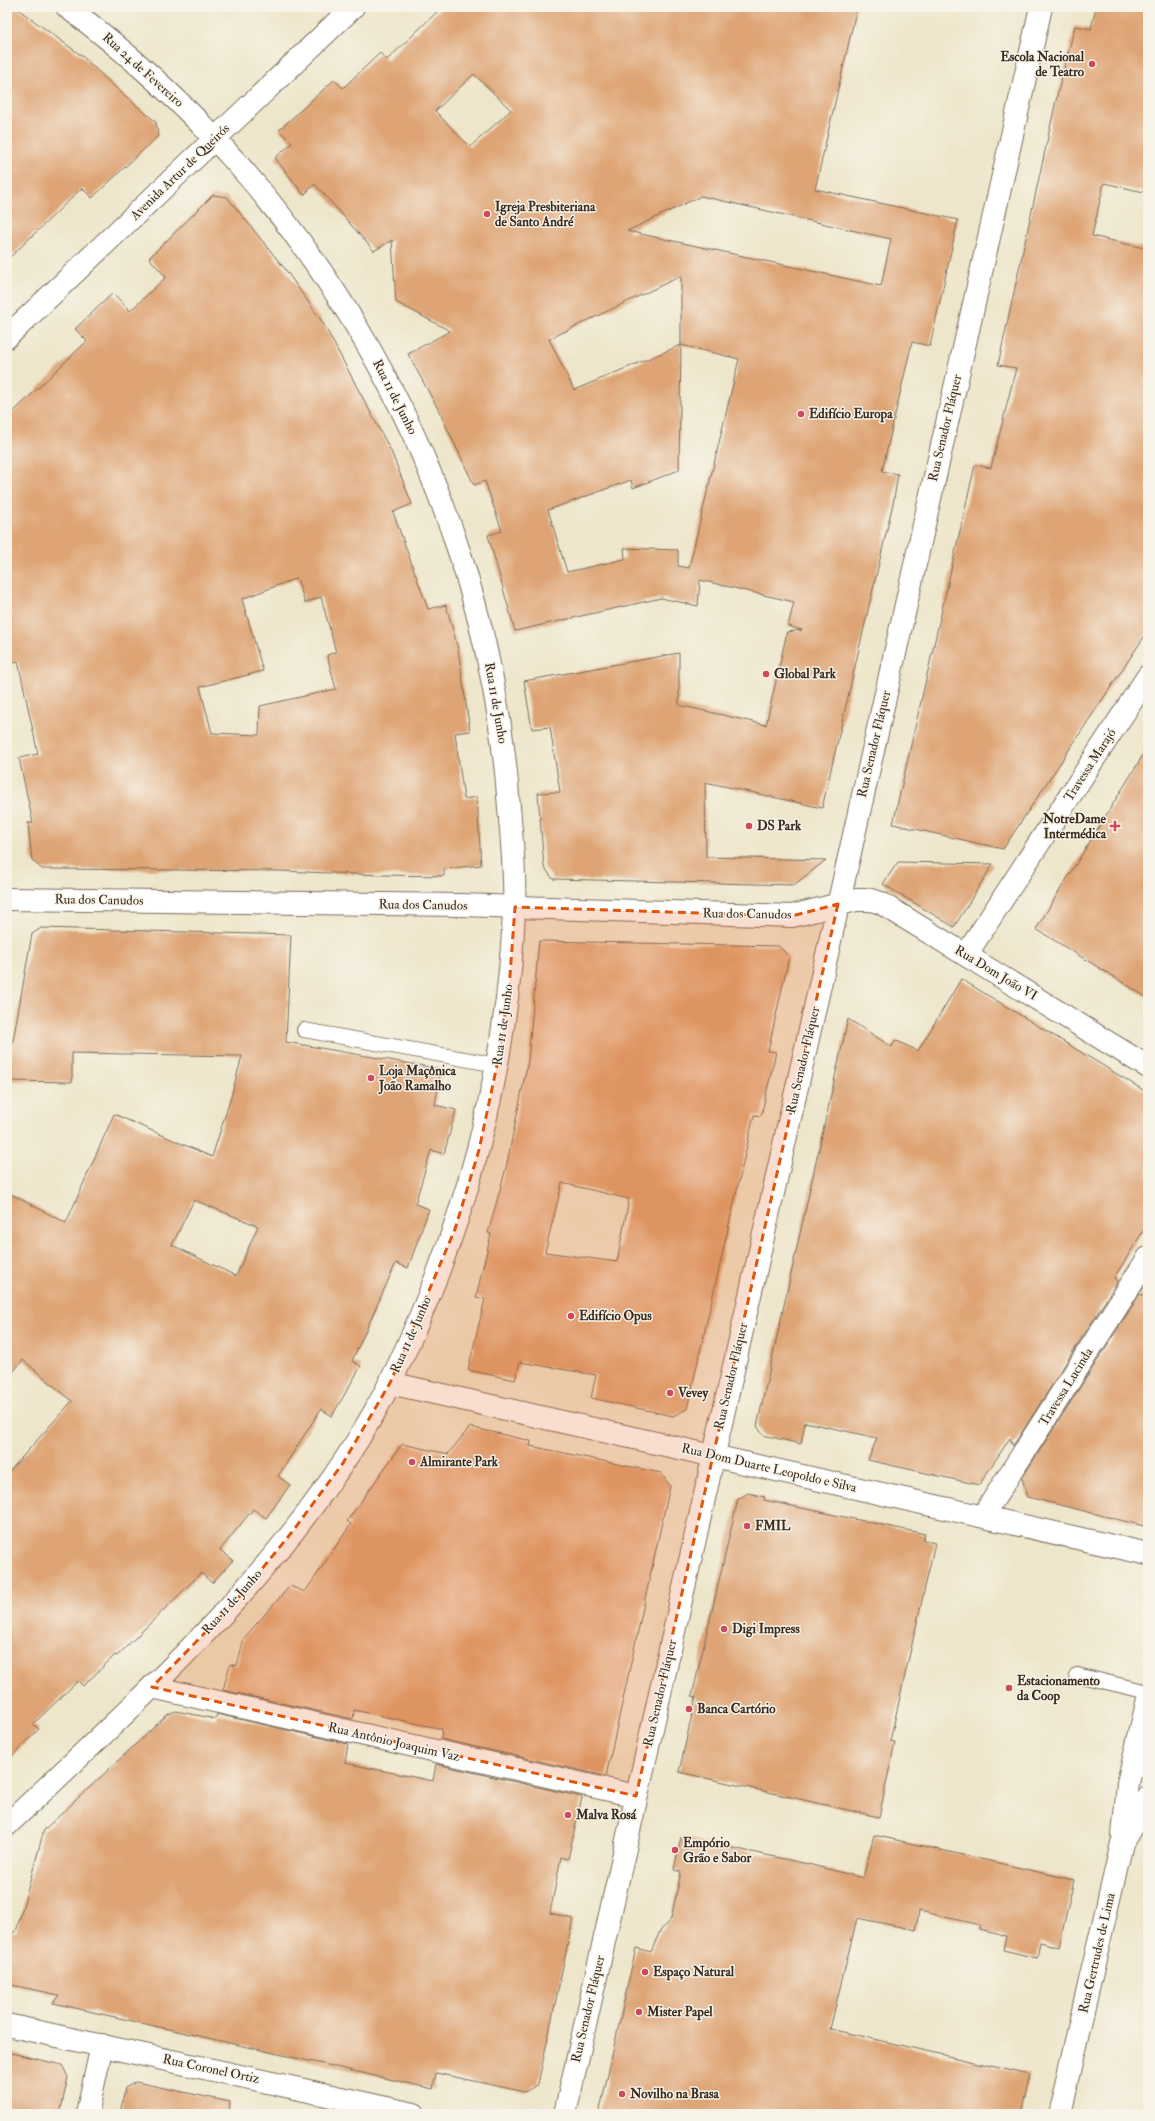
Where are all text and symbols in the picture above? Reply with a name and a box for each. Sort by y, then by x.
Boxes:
street label: Rua 24 de Fevereiro [99,29,187,111]
place label: Escola Nacional de Teatro [1000,49,1085,80]
marker: Escola Nacional de Teatro [1087,59,1097,69]
street label: Avenida Artur de Queirós [126,120,233,224]
place label: Igreja Presbiteriana de Santo André [495,199,596,230]
marker: Igreja Presbiteriana de Santo André [482,209,492,219]
street label: Rua 11 de Junho [369,357,421,437]
street label: Rua Senador Fláquer [925,373,965,483]
place label: Edifício Europa [809,406,893,423]
marker: Edifício Europa [796,409,806,419]
street label: Rua 11 de Junho [481,661,511,745]
place label: Global Park [774,666,837,682]
marker: Global Park [761,669,771,679]
street label: Rua Senador Fláquer [854,689,894,799]
street label: Travessa Marajó [1061,726,1119,804]
place label: NotreDame Intermédica [1042,811,1107,842]
place label: DS Park [757,818,802,834]
marker: NotreDame Intermédica [1109,820,1121,832]
marker: DS Park [744,821,754,831]
street label: Rua dos Canudos [54,891,144,909]
street label: Rua dos Canudos [378,896,468,914]
street label: Rua dos Canudos [702,905,792,923]
street label: Rua Dom João VI [952,942,1040,1004]
street label: Rua 11 de Junho [489,983,517,1067]
street label: Rua Senador Fláquer [783,1005,823,1115]
place label: Loja Maçônica João Ramalho [378,1063,456,1095]
marker: Loja Maçônica João Ramalho [366,1073,376,1083]
street label: Rua 11 de Junho [387,1294,435,1376]
place label: Edifício Opus [579,1308,652,1325]
marker: Edifício Opus [566,1311,576,1321]
street label: Rua Senador Fláquer [711,1321,751,1431]
street label: Travessa Lucinda [1036,1344,1097,1429]
place label: Vevey [677,1385,709,1402]
marker: Vevey [665,1388,675,1398]
street label: Rua Dom Duarte Leopoldo e Silva [680,1440,859,1497]
place label: Almirante Park [419,1454,499,1470]
marker: Almirante Park [407,1457,417,1467]
place label: FMIL [755,1518,791,1534]
marker: FMIL [742,1521,752,1531]
street label: Rua 11 de Junho [199,1566,265,1638]
place label: Digi Impress [732,1621,800,1638]
marker: Digi Impress [719,1624,729,1634]
street label: Rua Senador Fláquer [640,1638,680,1748]
place label: Estacionamento da Coop [1017,1673,1101,1705]
marker: Estacionamento da Coop [1004,1683,1014,1693]
place label: Banca Cartório [697,1701,776,1717]
marker: Banca Cartório [684,1704,694,1714]
street label: Rua Antônio Joaquim Vaz [327,1719,462,1765]
place label: Malva Rosá [575,1807,637,1823]
marker: Malva Rosá [563,1810,573,1820]
place label: Empório Grão e Sabor [683,1835,752,1866]
marker: Empório Grão e Sabor [670,1845,680,1855]
street label: Rua Gertrudes de Lima [1075,1891,1119,2015]
street label: Rua Senador Fláquer [568,1954,608,2064]
place label: Espaço Natural [653,1964,735,1981]
marker: Espaço Natural [640,1967,650,1977]
place label: Mister Papel [646,2004,713,2021]
marker: Mister Papel [634,2007,644,2017]
street label: Rua Coronel Ortiz [161,2051,261,2087]
place label: Novilho na Brasa [629,2086,720,2102]
marker: Novilho na Brasa [617,2089,627,2099]

